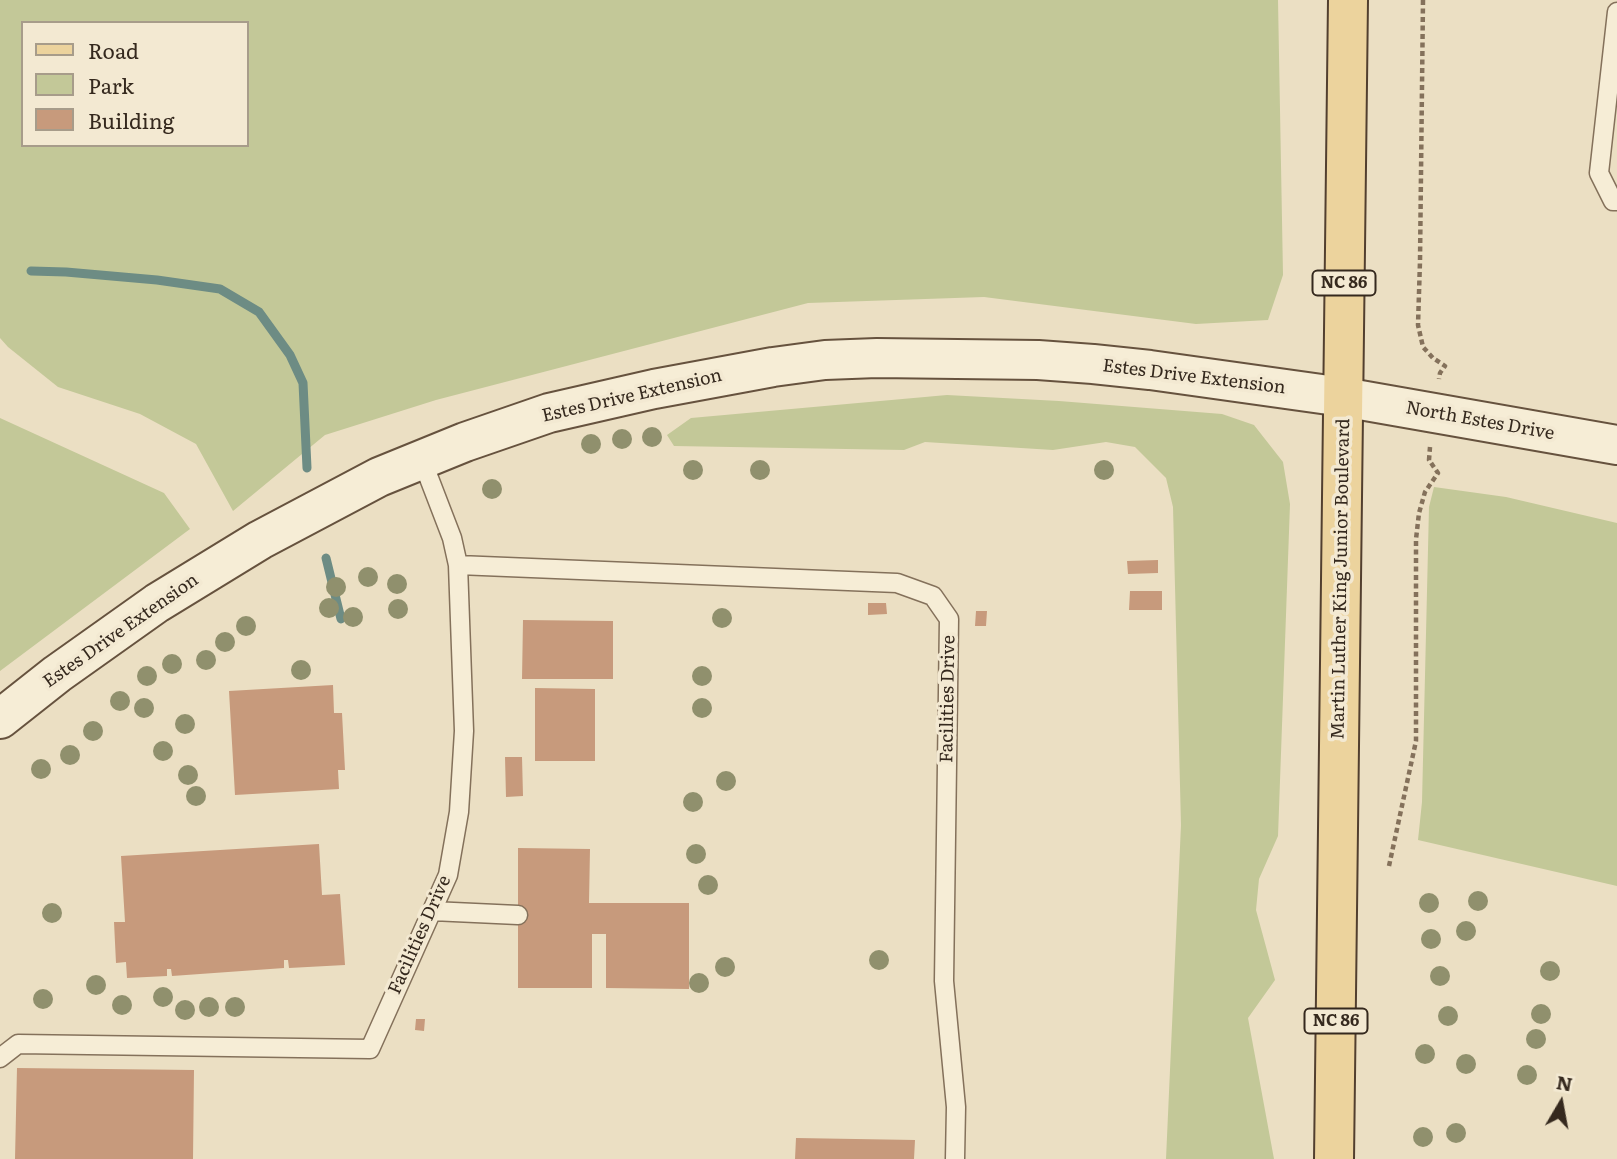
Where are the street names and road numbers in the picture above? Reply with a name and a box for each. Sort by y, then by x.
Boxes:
road number: NC 86 [1312,270,1376,296]
street label: Estes Drive Extension [1101,355,1287,399]
street label: Estes Drive Extension [540,365,724,427]
street label: North Estes Drive [1404,397,1556,445]
street label: Martin Luther King Junior Boulevard [1327,418,1355,740]
street label: Estes Drive Extension [39,569,203,693]
street label: Facilities Drive [936,635,960,763]
street label: Facilities Drive [384,872,456,998]
road number: NC 86 [1304,1009,1368,1034]

